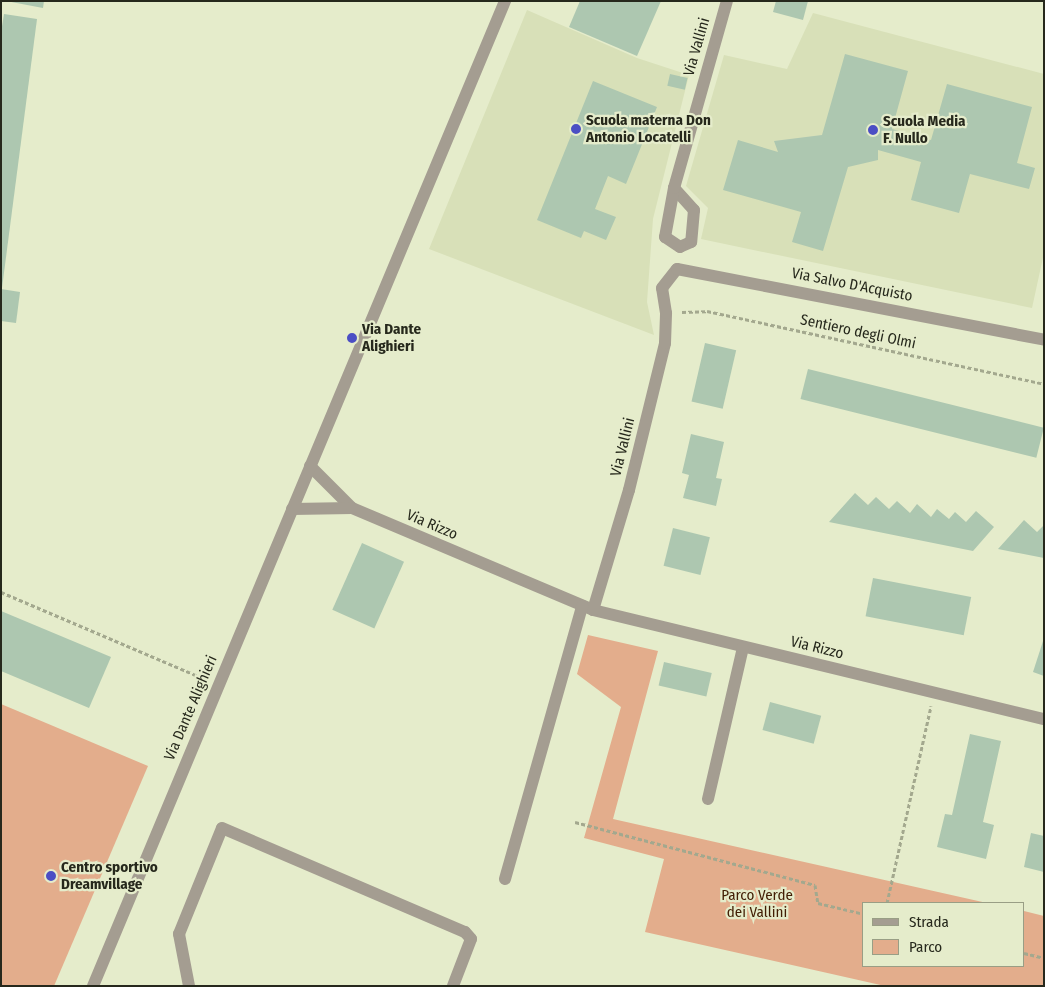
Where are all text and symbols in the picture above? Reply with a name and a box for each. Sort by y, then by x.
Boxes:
street label: Via Vallini [680,16,714,78]
place label: Scuola materna Don Antonio Locatelli [586,111,711,146]
place label: Scuola Media F. Nullo [883,112,966,147]
marker: Scuola materna Don Antonio Locatelli [570,123,582,135]
marker: Scuola Media F. Nullo [867,124,879,136]
street label: Via Salvo D'Acquisto [790,264,914,306]
street label: Sentiero degli Olmi [799,311,917,353]
place label: Via Dante Alighieri [362,320,421,355]
marker: Via Dante Alighieri [346,332,358,344]
street label: Via Vallini [607,416,639,478]
street label: Via Rizzo [404,506,460,544]
street label: Via Rizzo [789,633,845,663]
street label: Via Dante Alighieri [161,653,221,763]
place label: Centro sportivo Dreamvillage [61,858,158,893]
marker: Centro sportivo Dreamvillage [45,870,57,882]
park label: Parco Verde dei Vallini [721,886,793,921]
legend [862,902,1025,967]
text: Strada [909,913,949,931]
text: Parco [909,938,942,956]

